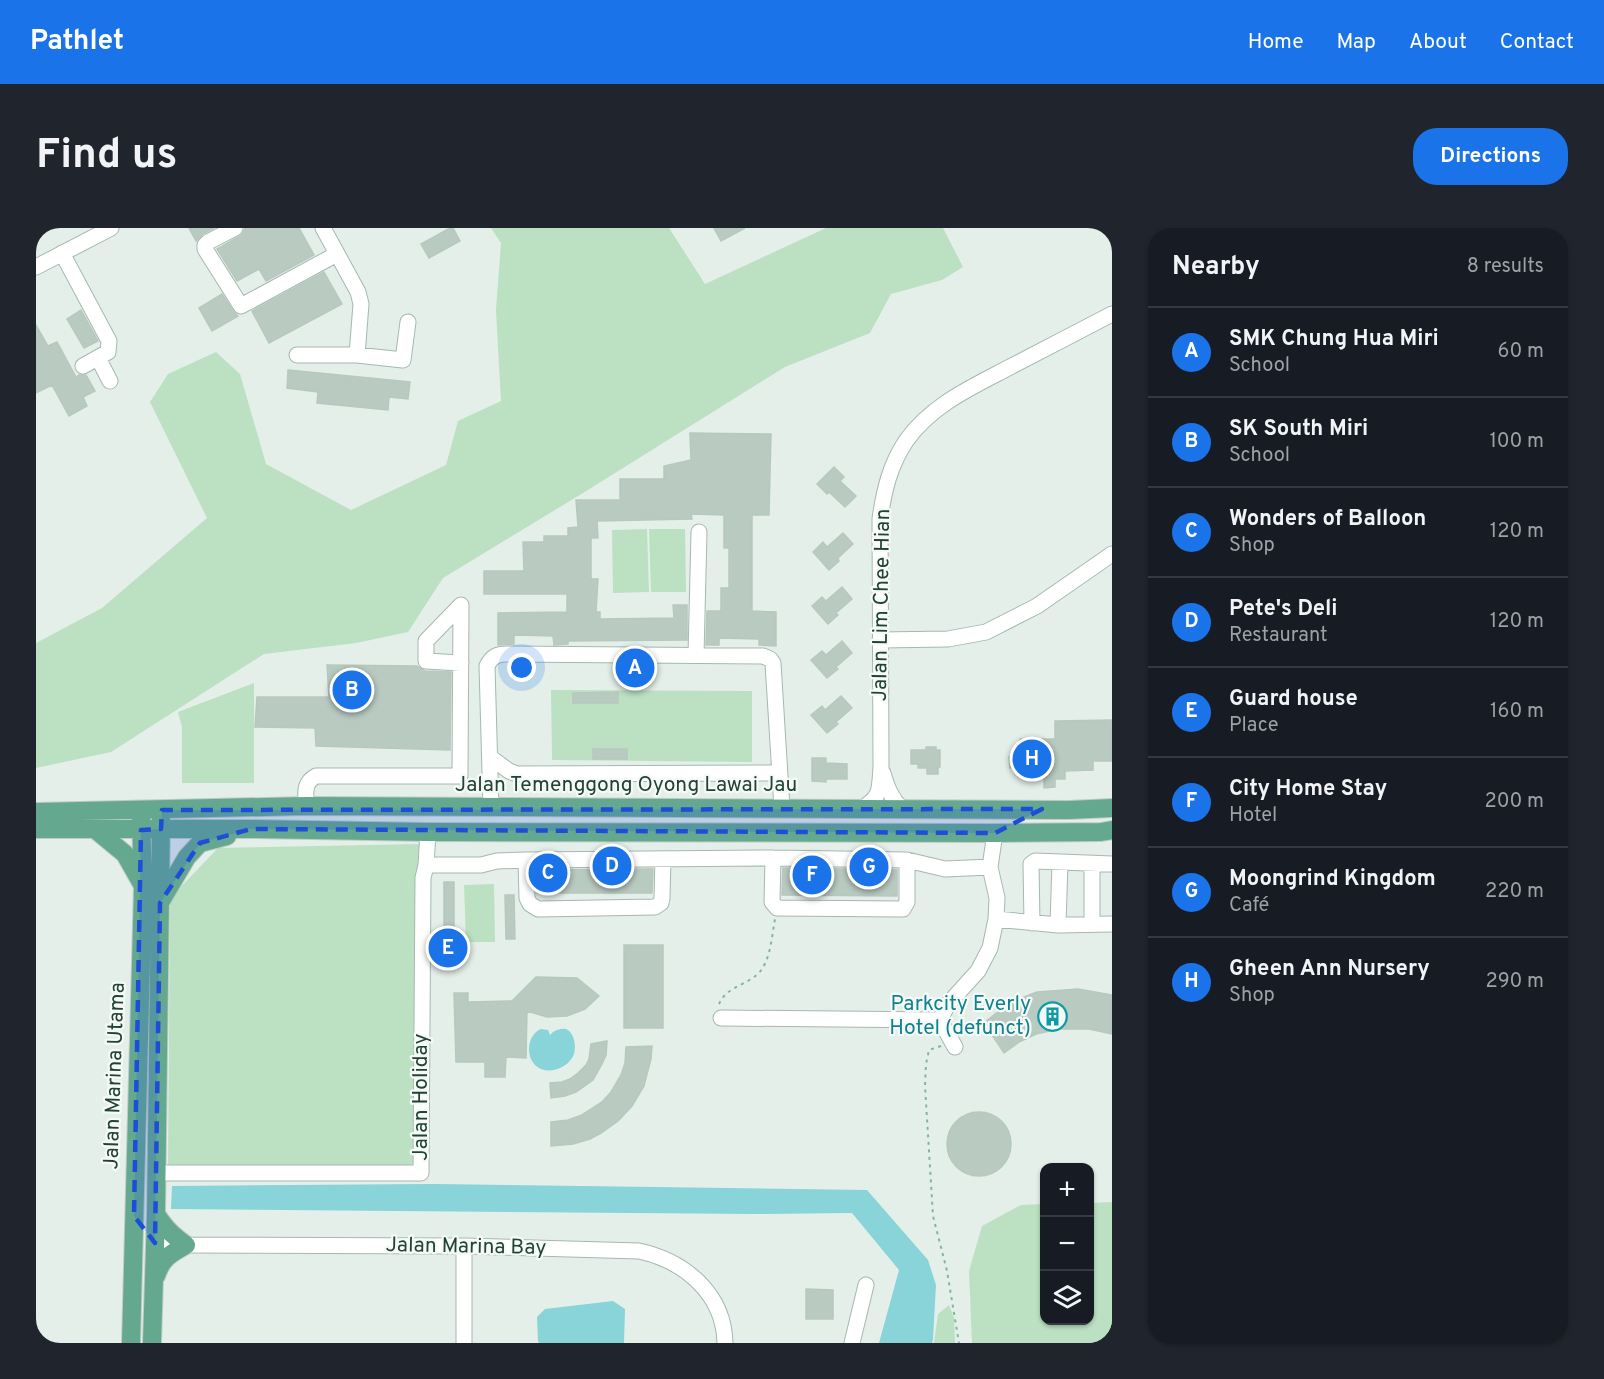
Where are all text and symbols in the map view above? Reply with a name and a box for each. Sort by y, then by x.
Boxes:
text: Pathlet [30,24,124,60]
text: Home [1248,29,1304,56]
text: Map [1337,29,1376,56]
text: About [1409,29,1467,56]
text: Contact [1500,29,1574,56]
button: Directions [1413,128,1568,185]
text: Find us [36,130,177,183]
text: Nearby [1172,251,1260,284]
text: 8 results [1467,254,1544,280]
text: SMK Chung Hua Miri [1229,326,1439,353]
text: A [1184,339,1199,365]
text: 60 m [1498,339,1544,365]
text: School [1229,353,1290,379]
text: SK South Miri [1229,416,1368,443]
text: B [1185,429,1198,455]
text: 100 m [1489,429,1544,455]
text: School [1229,443,1290,469]
text: Wonders of Balloon [1229,506,1426,533]
street label: Jalan Lim Chee Hian [867,508,897,702]
text: C [1185,519,1198,545]
text: 120 m [1490,519,1544,545]
text: Shop [1229,533,1275,559]
text: Pete's Deli [1229,596,1338,623]
text: D [1184,609,1199,635]
text: 120 m [1490,609,1544,635]
text: Restaurant [1229,623,1328,649]
pin: A [616,646,654,690]
your location [507,653,536,682]
pin: B [332,668,372,712]
text: Guard house [1229,686,1358,713]
text: E [1185,699,1198,725]
text: 160 m [1490,699,1544,725]
text: Place [1229,713,1279,739]
pin: H [1012,736,1052,782]
street label: Jalan Temenggong Oyong Lawai Jau [455,772,797,799]
text: City Home Stay [1229,776,1387,803]
text: F [1186,789,1197,815]
text: 200 m [1485,789,1544,815]
text: Hotel [1229,803,1277,829]
pin: D [592,844,632,888]
pin: G [850,844,888,890]
pin: C [528,850,568,896]
pin: F [792,852,832,898]
text: Moongrind Kingdom [1229,866,1436,893]
text: G [1185,879,1198,905]
text: 220 m [1485,879,1544,905]
text: Café [1229,893,1269,919]
pin: E [428,926,468,970]
text: Gheen Ann Nursery [1229,956,1430,983]
text: H [1184,969,1199,995]
text: 290 m [1486,969,1544,995]
street label: Jalan Marina Utama [98,982,132,1170]
text: Shop [1229,983,1275,1009]
place label: Parkcity Everly Hotel (defunct) [889,991,1031,1042]
building icon: Parkcity Everly Hotel (defunct) [1036,1000,1068,1032]
street label: Jalan Holiday [408,1033,435,1161]
map controls [1040,1163,1094,1325]
button: + [1040,1163,1094,1217]
button: − [1040,1217,1094,1271]
street label: Jalan Marina Bay [385,1232,547,1262]
button: layers [1040,1271,1094,1325]

